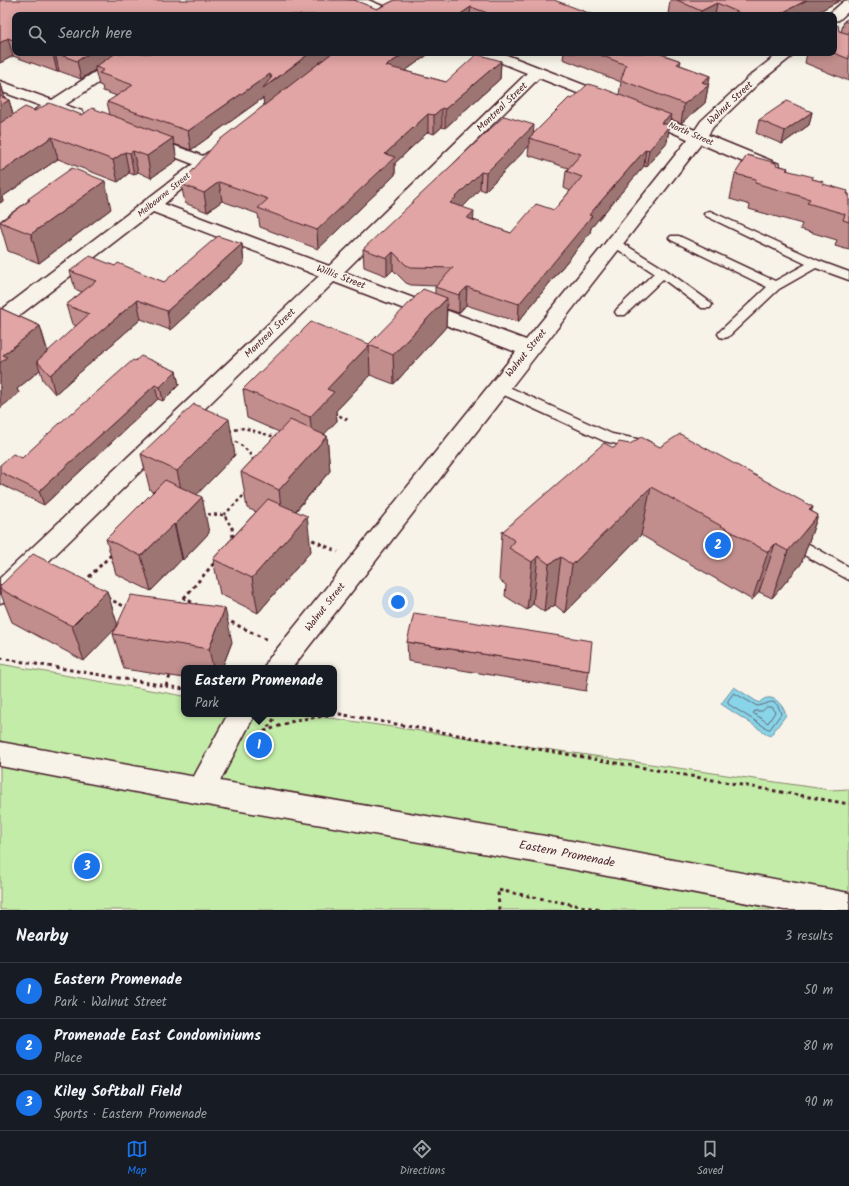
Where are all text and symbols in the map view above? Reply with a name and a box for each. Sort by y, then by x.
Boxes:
search box [12,12,837,56]
text: Search here [58,22,132,46]
icon: search [26,23,48,45]
street label: Walnut Street [703,77,757,129]
street label: Montreal Street [473,78,531,136]
street label: North Street [666,118,716,150]
street label: Melbourne Street [134,168,194,221]
street label: Willis Street [314,260,368,294]
street label: Montreal Street [241,304,299,362]
street label: Walnut Street [501,325,551,381]
pin: 2 [705,530,731,560]
street label: Walnut Street [301,579,349,635]
your location [388,592,408,612]
popup [181,665,337,717]
text: Eastern Promenade [195,669,323,693]
text: Park [195,693,219,714]
pin: 1 [246,730,272,760]
street label: Eastern Promenade [517,835,617,873]
pin: 3 [74,851,100,881]
text: Nearby [16,923,68,950]
text: 3 results [785,926,833,947]
text: Eastern Promenade [54,968,182,992]
text: 1 [27,980,31,1001]
text: 50 m [804,980,833,1001]
text: Park · Walnut Street [54,992,167,1013]
text: Promenade East Condominiums [54,1024,261,1048]
text: 2 [25,1036,33,1057]
text: 80 m [803,1036,833,1057]
text: Place [54,1048,82,1069]
text: Kiley Softball Field [54,1080,182,1104]
text: 3 [25,1092,33,1113]
text: 90 m [805,1092,833,1113]
text: Sports · Eastern Promenade [54,1104,207,1125]
tab: Map [126,1138,148,1180]
tab: Directions [400,1138,445,1180]
tab: Saved [697,1138,723,1180]

